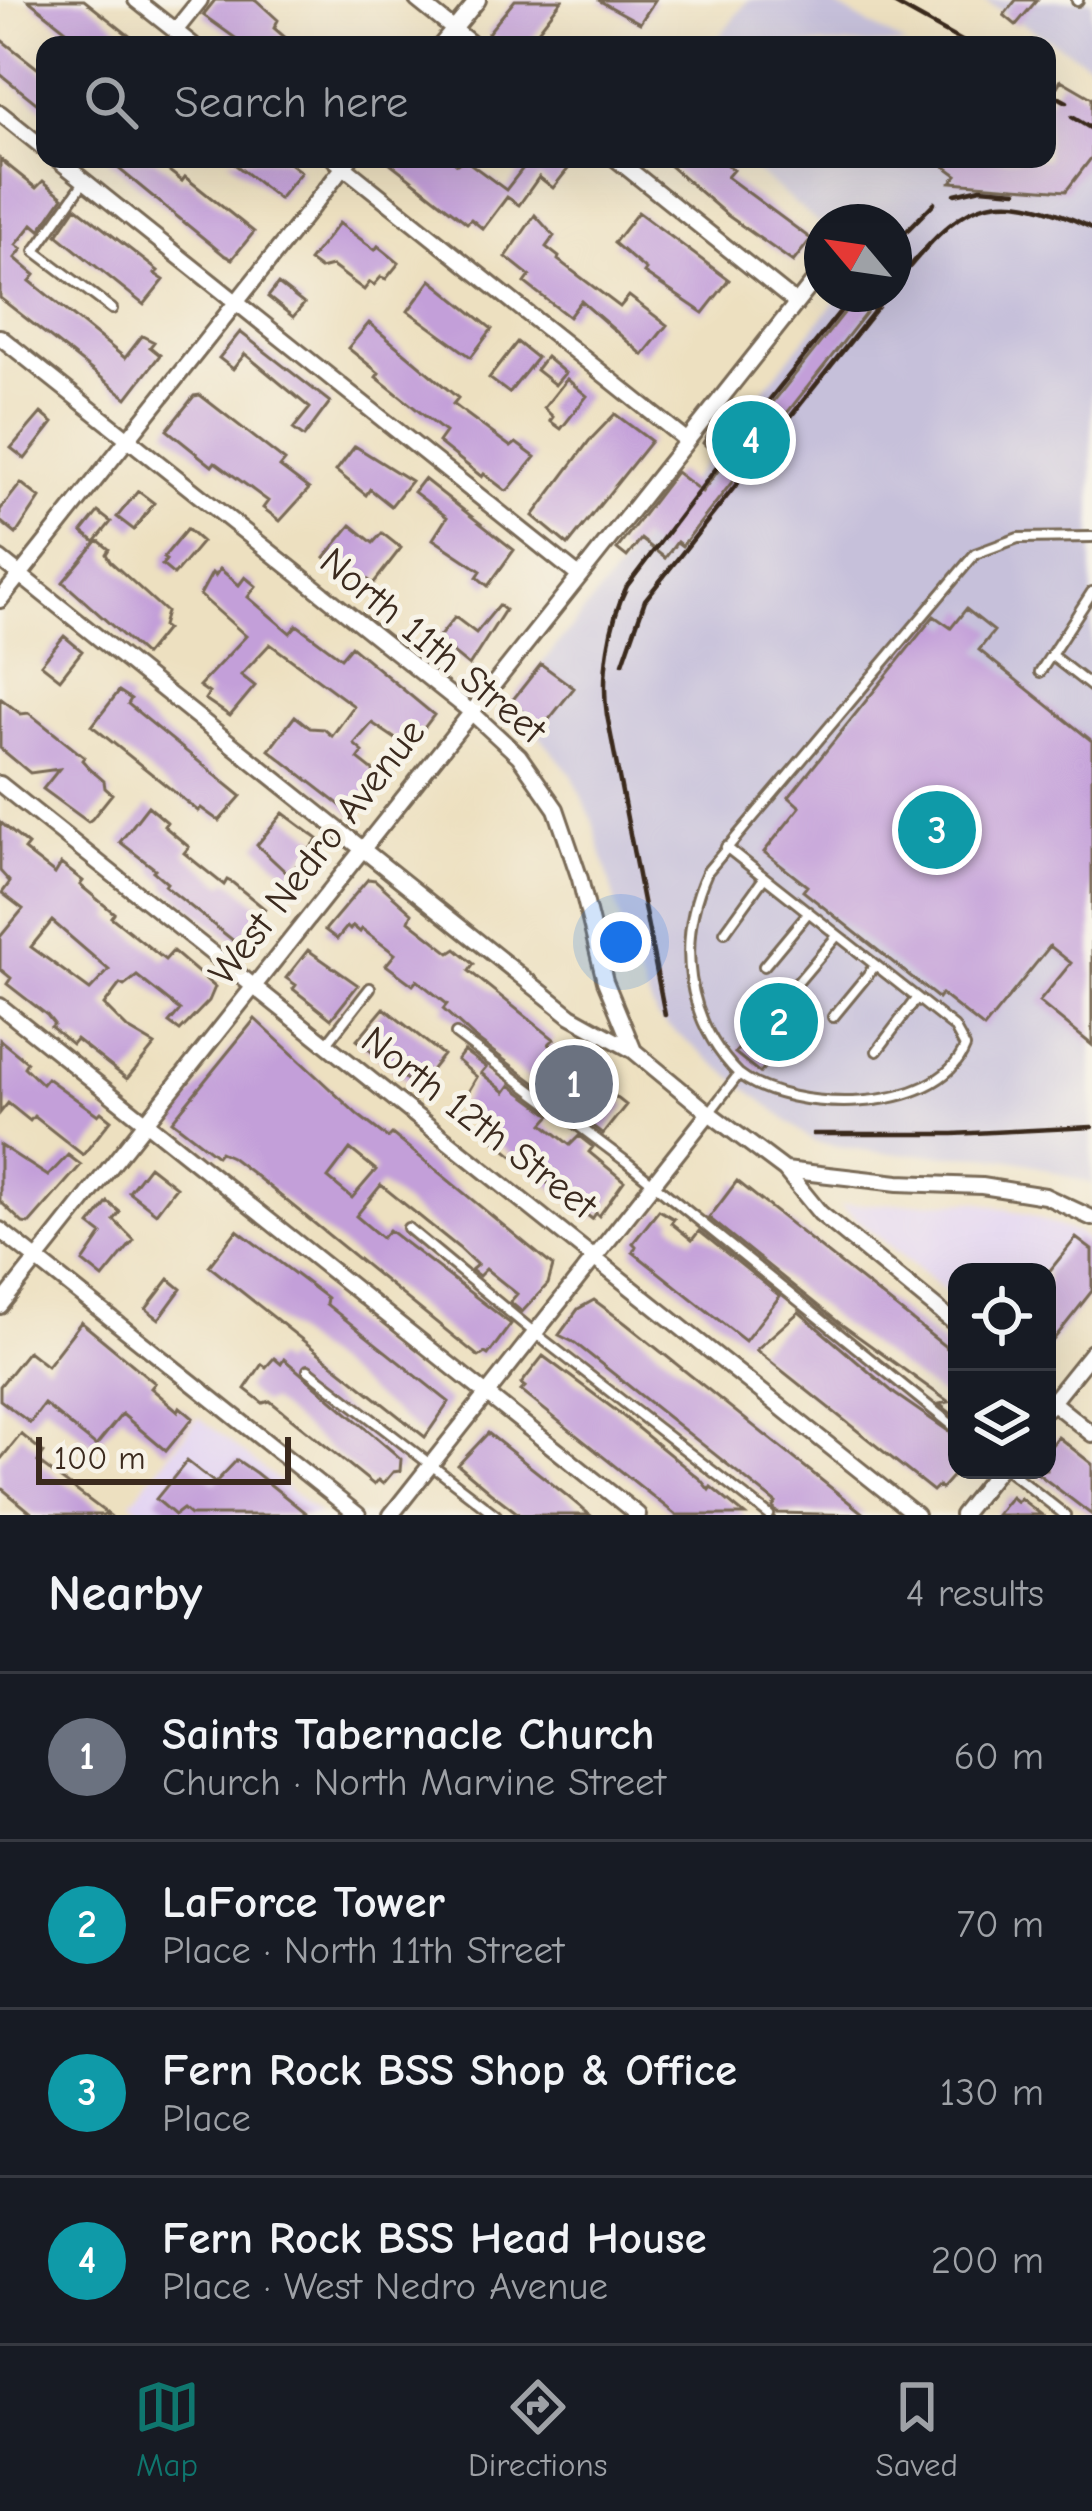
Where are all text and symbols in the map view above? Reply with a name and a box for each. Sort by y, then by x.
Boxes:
search box [36,36,1056,168]
icon: search [78,69,144,135]
text: Search here [174,76,408,128]
north arrow [804,204,912,312]
pin: 4 [712,395,790,485]
street label: North 11th Street [311,539,556,755]
street label: West Nedro Avenue [199,710,435,994]
pin: 3 [898,785,976,875]
your location [591,912,651,972]
pin: 2 [740,977,818,1067]
street label: North 12th Street [352,1017,606,1229]
pin: 1 [535,1039,613,1129]
map controls [948,1263,1056,1479]
button: locate [948,1263,1056,1371]
button: layers [948,1371,1056,1479]
scale bar [36,1431,291,1484]
text: 100 m [54,1439,146,1477]
text: Nearby [48,1564,202,1623]
text: 4 results [906,1571,1044,1616]
text: Saints Tabernacle Church [162,1708,654,1760]
text: 1 [79,1734,95,1779]
text: 60 m [954,1734,1044,1779]
text: Church · North Marvine Street [162,1760,666,1805]
text: LaForce Tower [162,1876,445,1928]
text: 2 [77,1902,97,1947]
text: 70 m [957,1902,1044,1947]
text: Place · North 11th Street [162,1928,564,1973]
text: Fern Rock BSS Shop & Office [162,2044,737,2096]
text: 3 [77,2070,97,2115]
text: 130 m [940,2070,1044,2115]
text: Place [162,2096,251,2141]
text: Fern Rock BSS Head House [162,2212,707,2264]
text: 4 [78,2238,96,2283]
text: 200 m [931,2238,1044,2283]
text: Place · West Nedro Avenue [162,2264,608,2309]
tab: Map [134,2374,200,2484]
tab: Directions [468,2374,608,2484]
tab: Saved [876,2374,958,2484]

